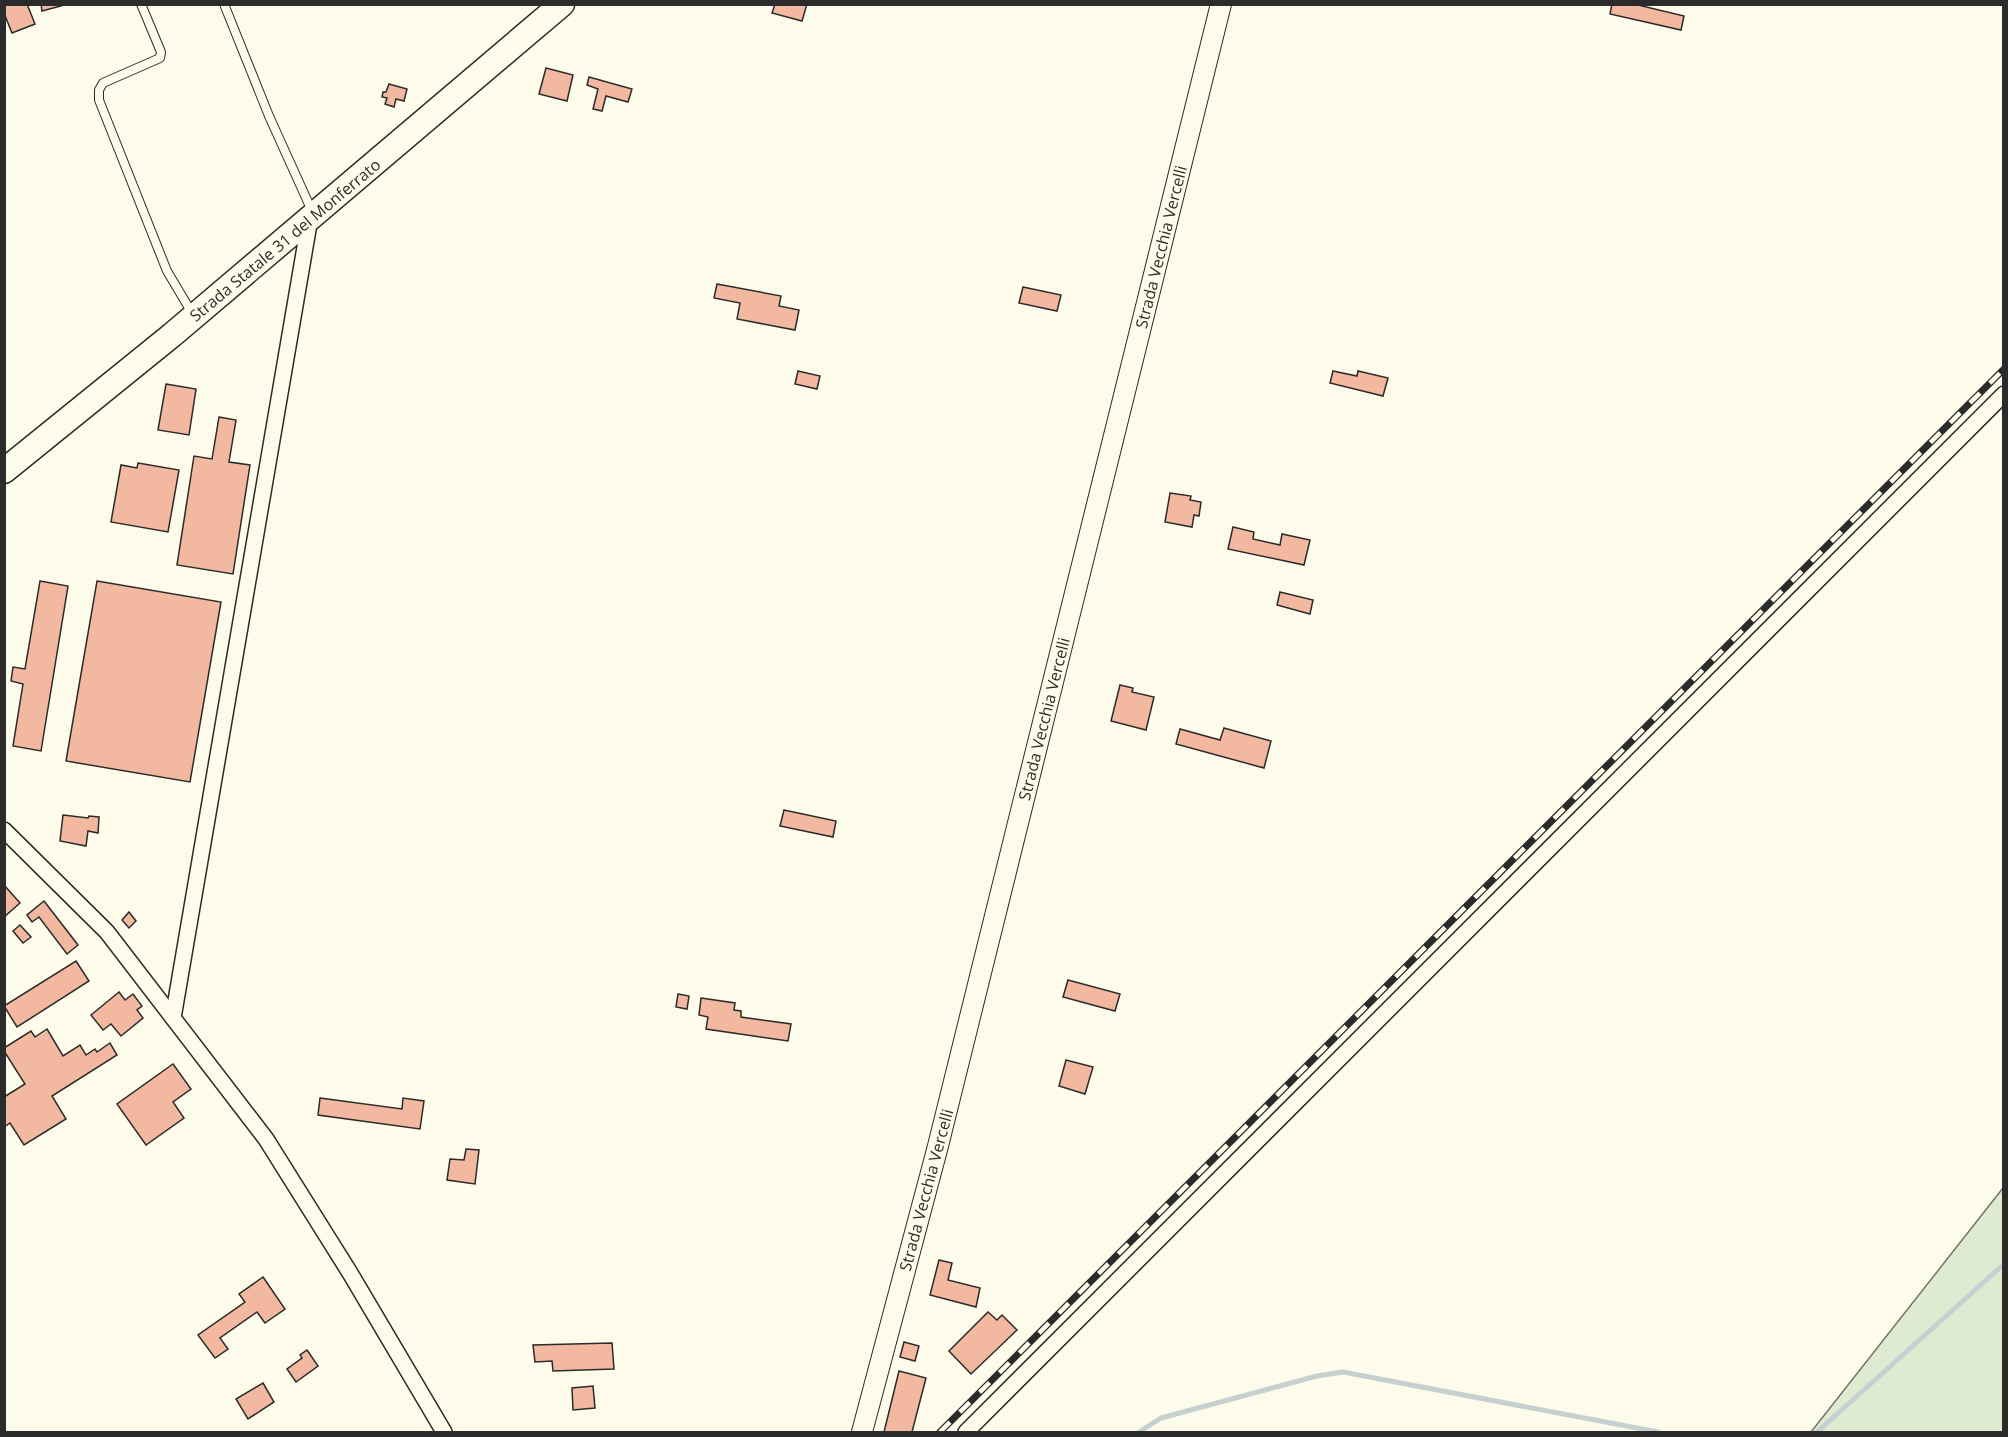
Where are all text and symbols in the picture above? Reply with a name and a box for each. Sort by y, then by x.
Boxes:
street label: Strada Statale 31 del Monferrato [185,154,385,326]
street label: Strada Vecchia Vercelli [1130,163,1192,331]
street label: Strada Vecchia Vercelli [1013,635,1075,803]
street label: Strada Vecchia Vercelli [894,1106,958,1274]

